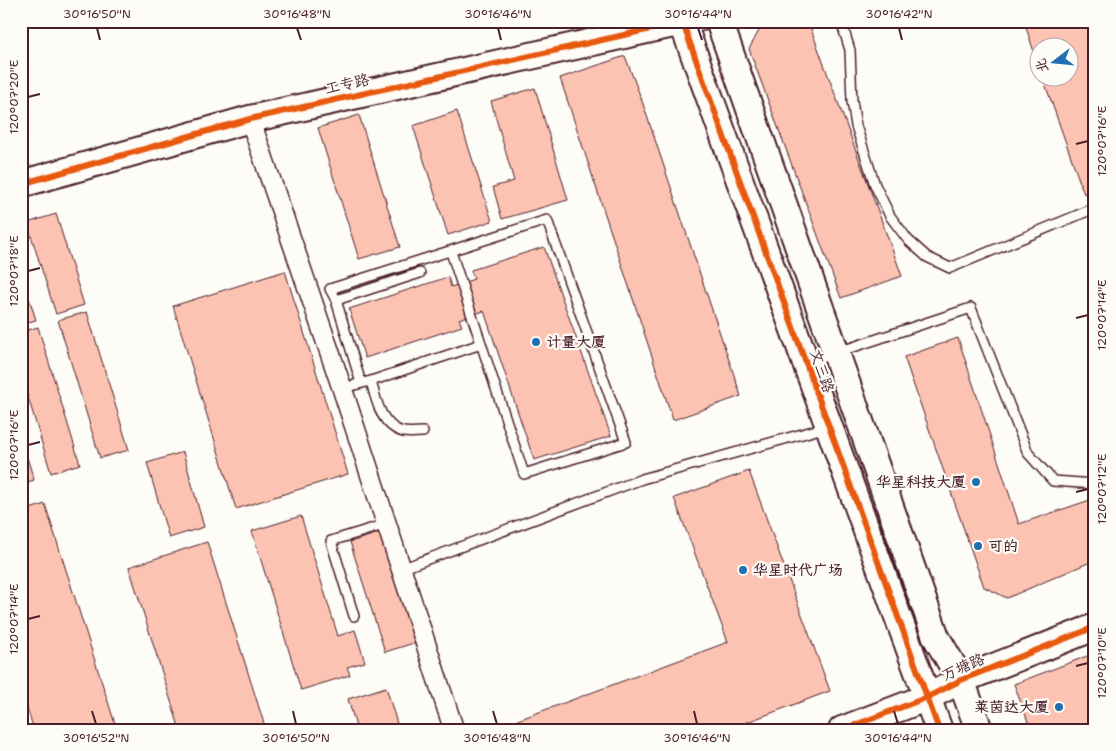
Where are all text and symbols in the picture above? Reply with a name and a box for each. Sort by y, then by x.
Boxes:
text: 30°16'50"N [63,6,131,22]
text: 30°16'48"N [263,6,331,22]
text: 30°16'46"N [464,6,532,22]
text: 30°16'44"N [664,6,732,22]
text: 30°16'42"N [865,6,933,22]
north arrow [1028,38,1078,88]
text: 北 [1031,56,1052,75]
text: 120°07'20"E [6,60,22,134]
street label: 工专路 [323,69,371,99]
text: 120°07'16"E [1094,106,1110,176]
text: 120°07'18"E [6,235,22,307]
text: 120°07'14"E [1094,279,1110,351]
place label: 计量大厦 [546,332,606,352]
marker: 计量大厦 [530,336,542,348]
street label: 文三路 [805,346,839,396]
text: 120°07'16"E [6,410,22,480]
text: 120°07'12"E [1094,453,1110,525]
place label: 华星科技大厦 [876,472,966,492]
marker: 华星科技大厦 [970,476,982,488]
place label: 可的 [988,536,1018,556]
marker: 可的 [972,540,984,552]
place label: 华星时代广场 [753,560,843,580]
marker: 华星时代广场 [737,564,749,576]
text: 120°07'14"E [6,583,22,655]
text: 120°07'10"E [1094,627,1110,699]
street label: 万塘路 [938,649,988,685]
place label: 莱茵达大厦 [974,697,1049,717]
marker: 莱茵达大厦 [1053,701,1065,713]
text: 30°16'52"N [63,730,129,746]
text: 30°16'50"N [262,730,330,746]
text: 30°16'48"N [463,730,531,746]
text: 30°16'46"N [663,730,731,746]
text: 30°16'44"N [864,730,932,746]

